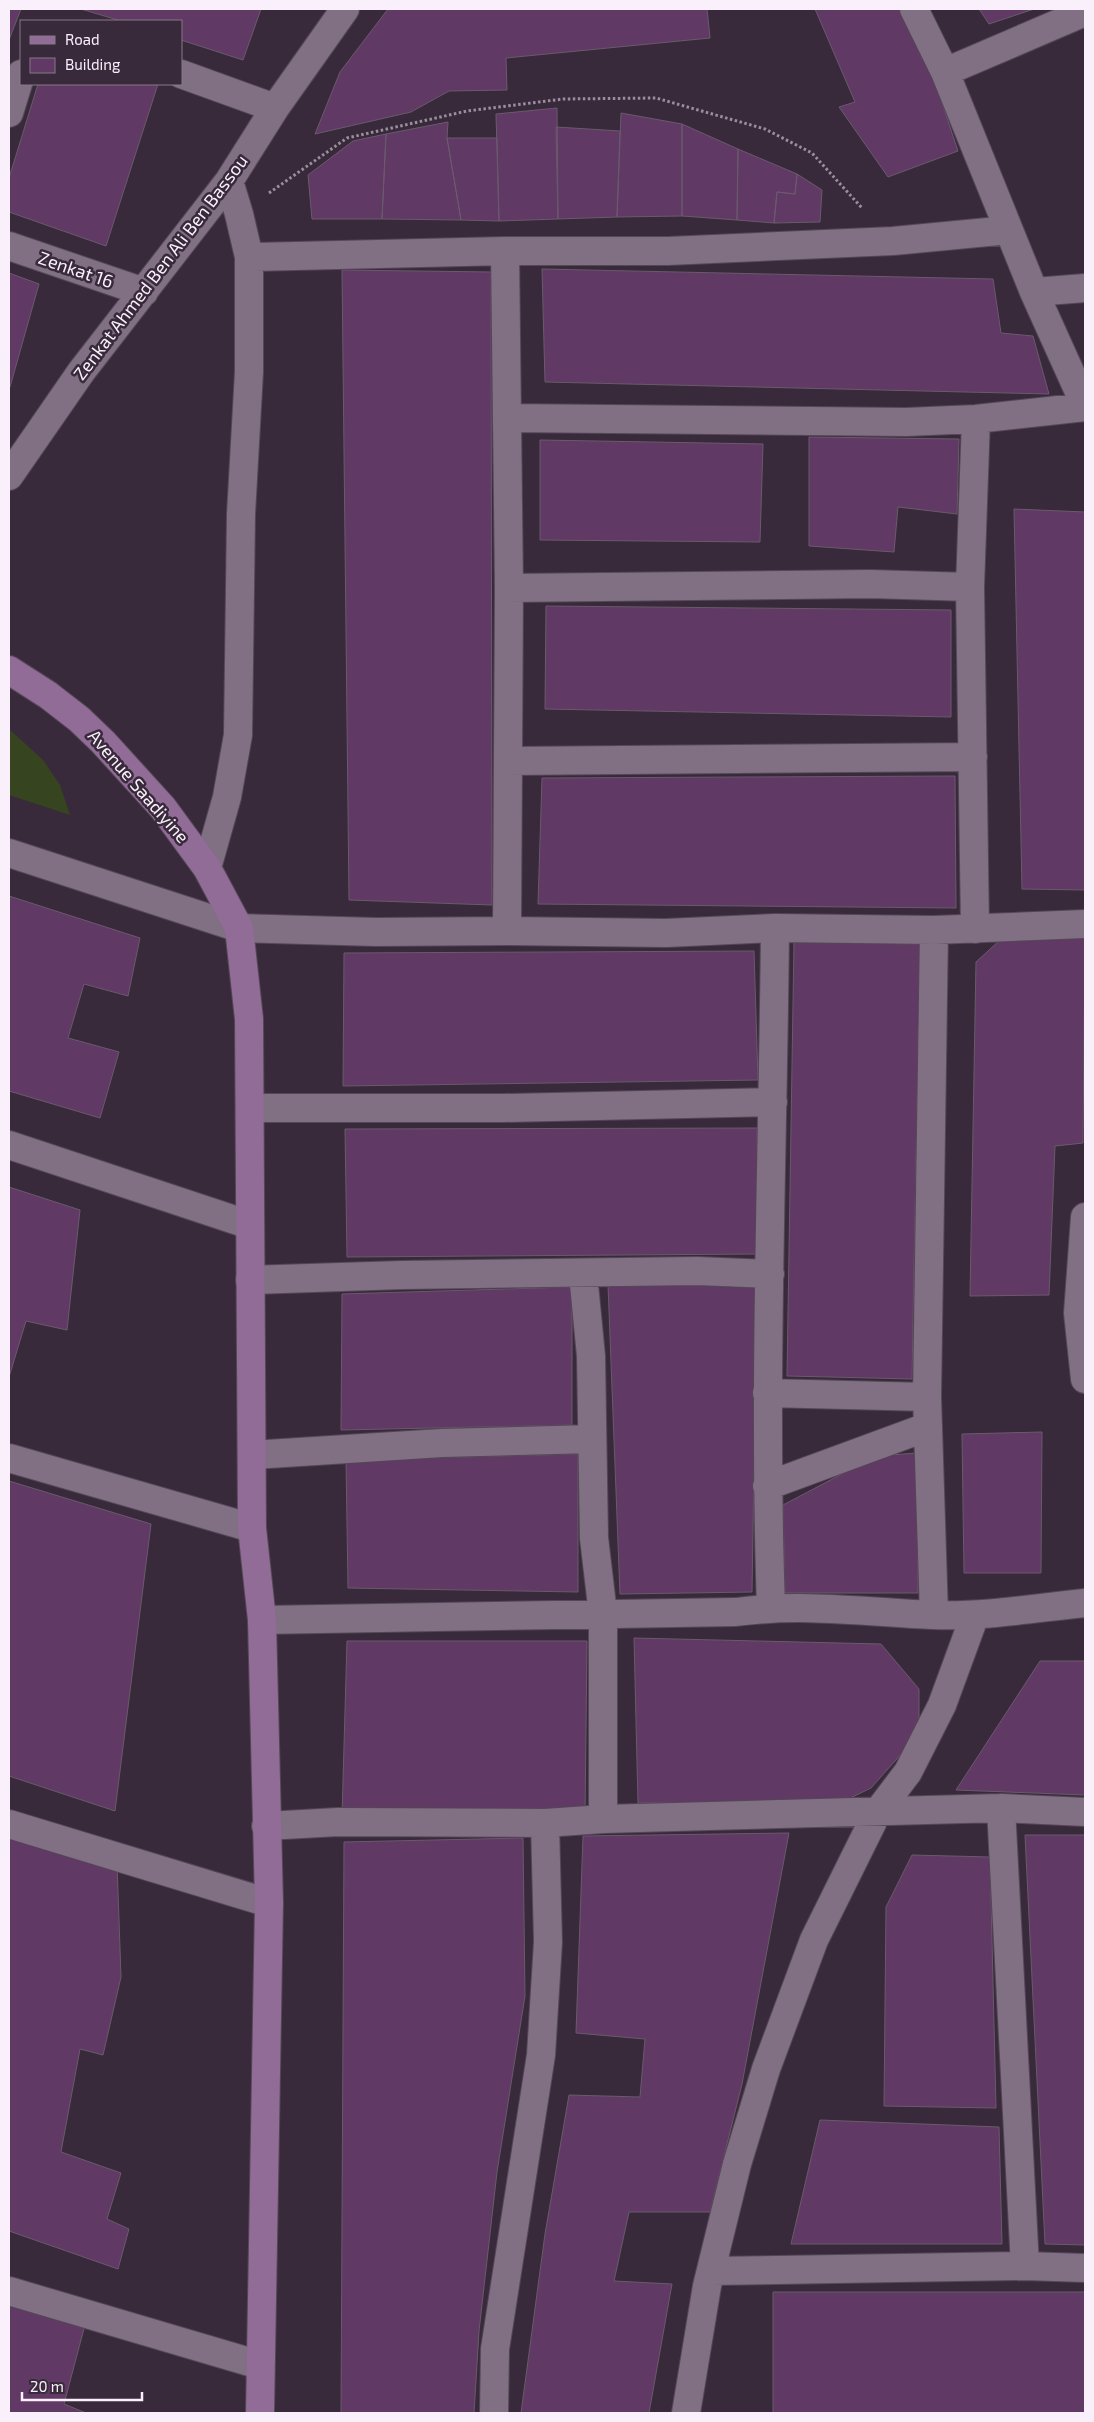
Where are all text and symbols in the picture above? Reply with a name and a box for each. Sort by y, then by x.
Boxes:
legend [20,20,182,85]
text: Road [65,30,100,48]
text: Building [65,55,121,73]
street label: Zenkat Ahmed Ben Ali Ben Bassou [68,150,252,384]
street label: Zenkat 16 [36,246,116,292]
street label: Avenue Saadiyine [84,725,194,847]
scale bar [22,2370,142,2402]
text: 20 m [30,2377,64,2395]

